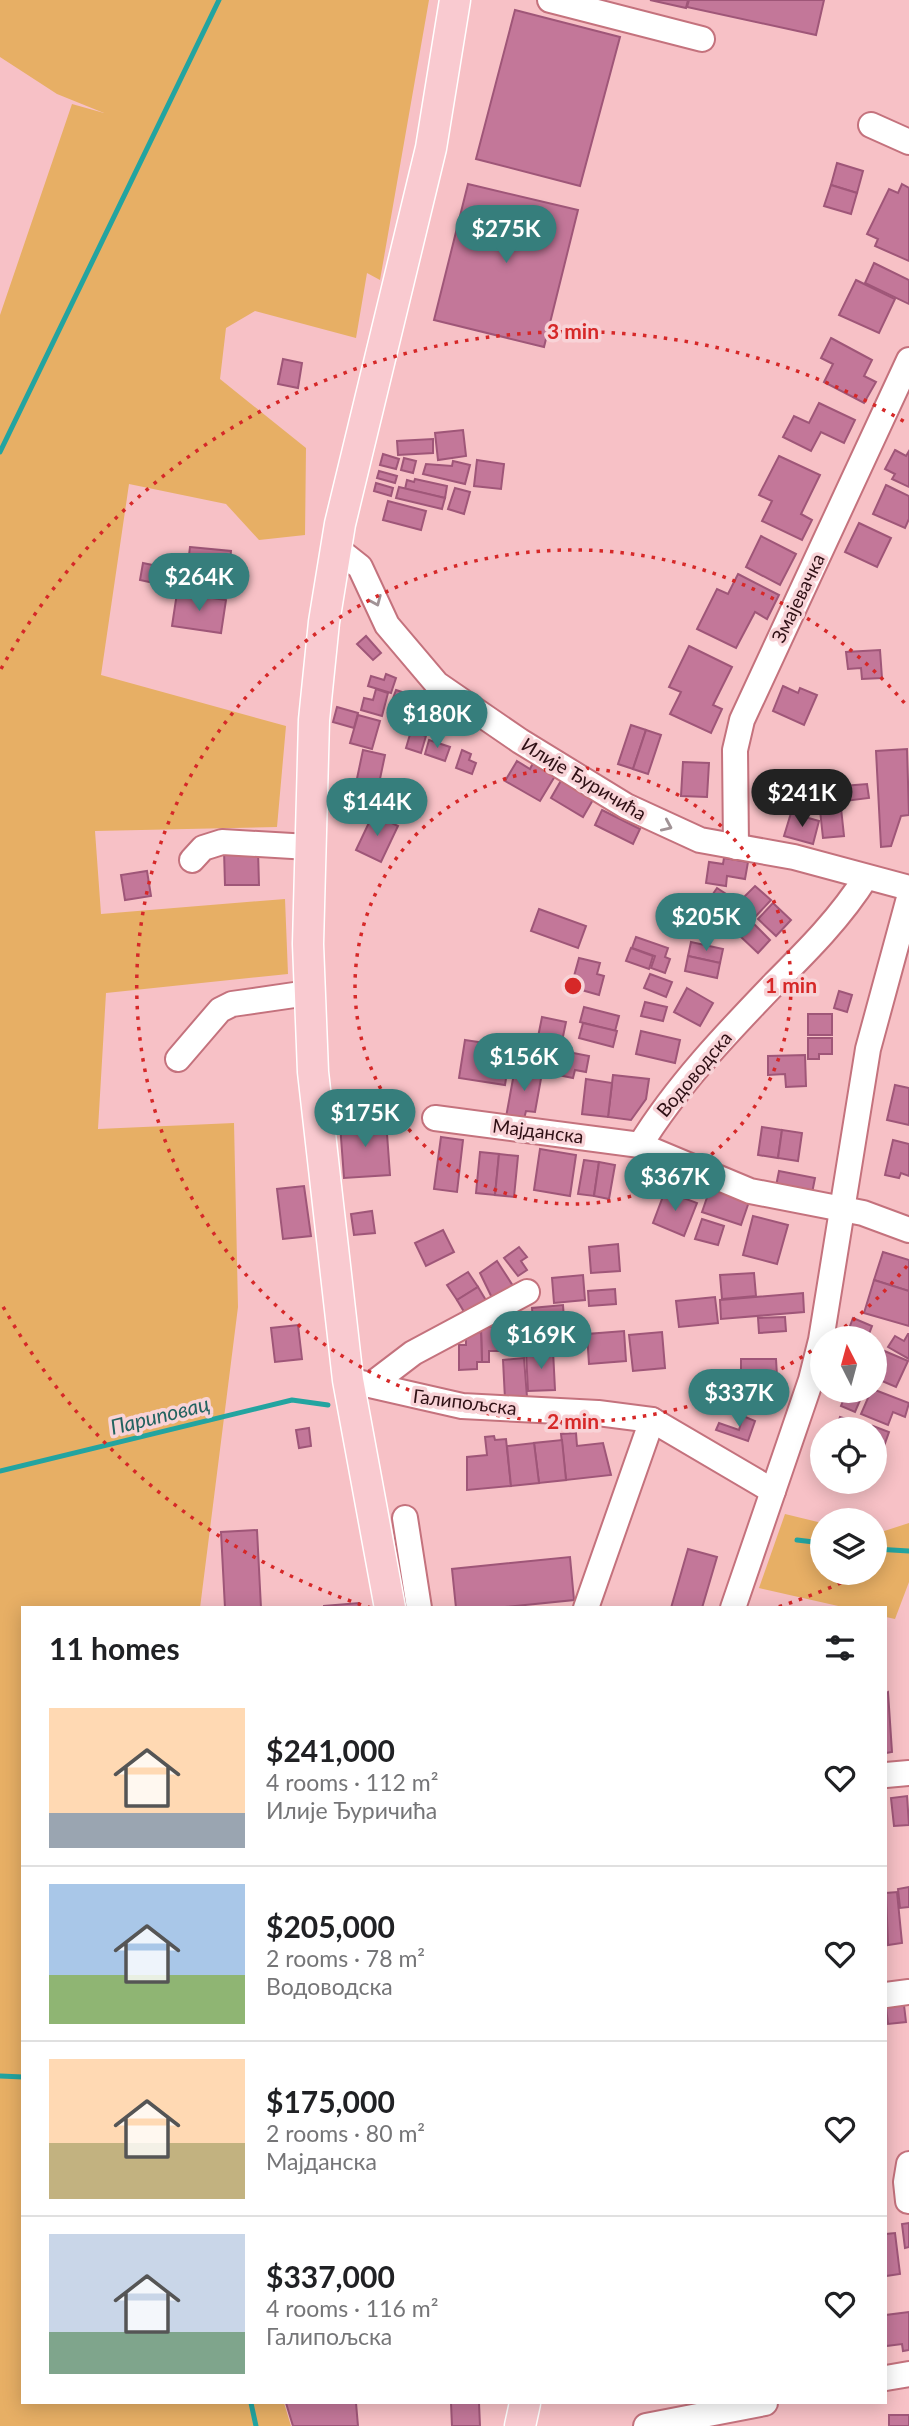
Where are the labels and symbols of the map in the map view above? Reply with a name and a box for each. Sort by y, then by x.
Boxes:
pin: $275K [457,205,555,265]
text: 3 min [547,318,599,343]
street label: Змајевачка [766,550,829,646]
pin: $264K [150,554,248,613]
one-way arrow [368,593,382,606]
pin: $180K [388,690,486,750]
street label: Илије Ђуричића [518,732,651,825]
pin: $241K [753,770,851,829]
pin: $144K [328,778,426,838]
one-way arrow [659,818,672,832]
pin: $205K [657,894,755,953]
text: 1 min [765,972,817,997]
centre of rings [561,974,585,998]
street label: Водоводска [651,1026,736,1121]
pin: $156K [475,1034,573,1093]
pin: $175K [316,1090,414,1149]
street label: Мајданска [491,1114,585,1148]
pin: $367K [626,1154,724,1213]
pin: $169K [492,1312,590,1371]
north arrow [810,1326,887,1404]
pin: $337K [690,1370,788,1429]
street label: Галипољска [412,1384,518,1419]
water label: Париповац [107,1390,212,1439]
text: 2 min [547,1408,599,1433]

